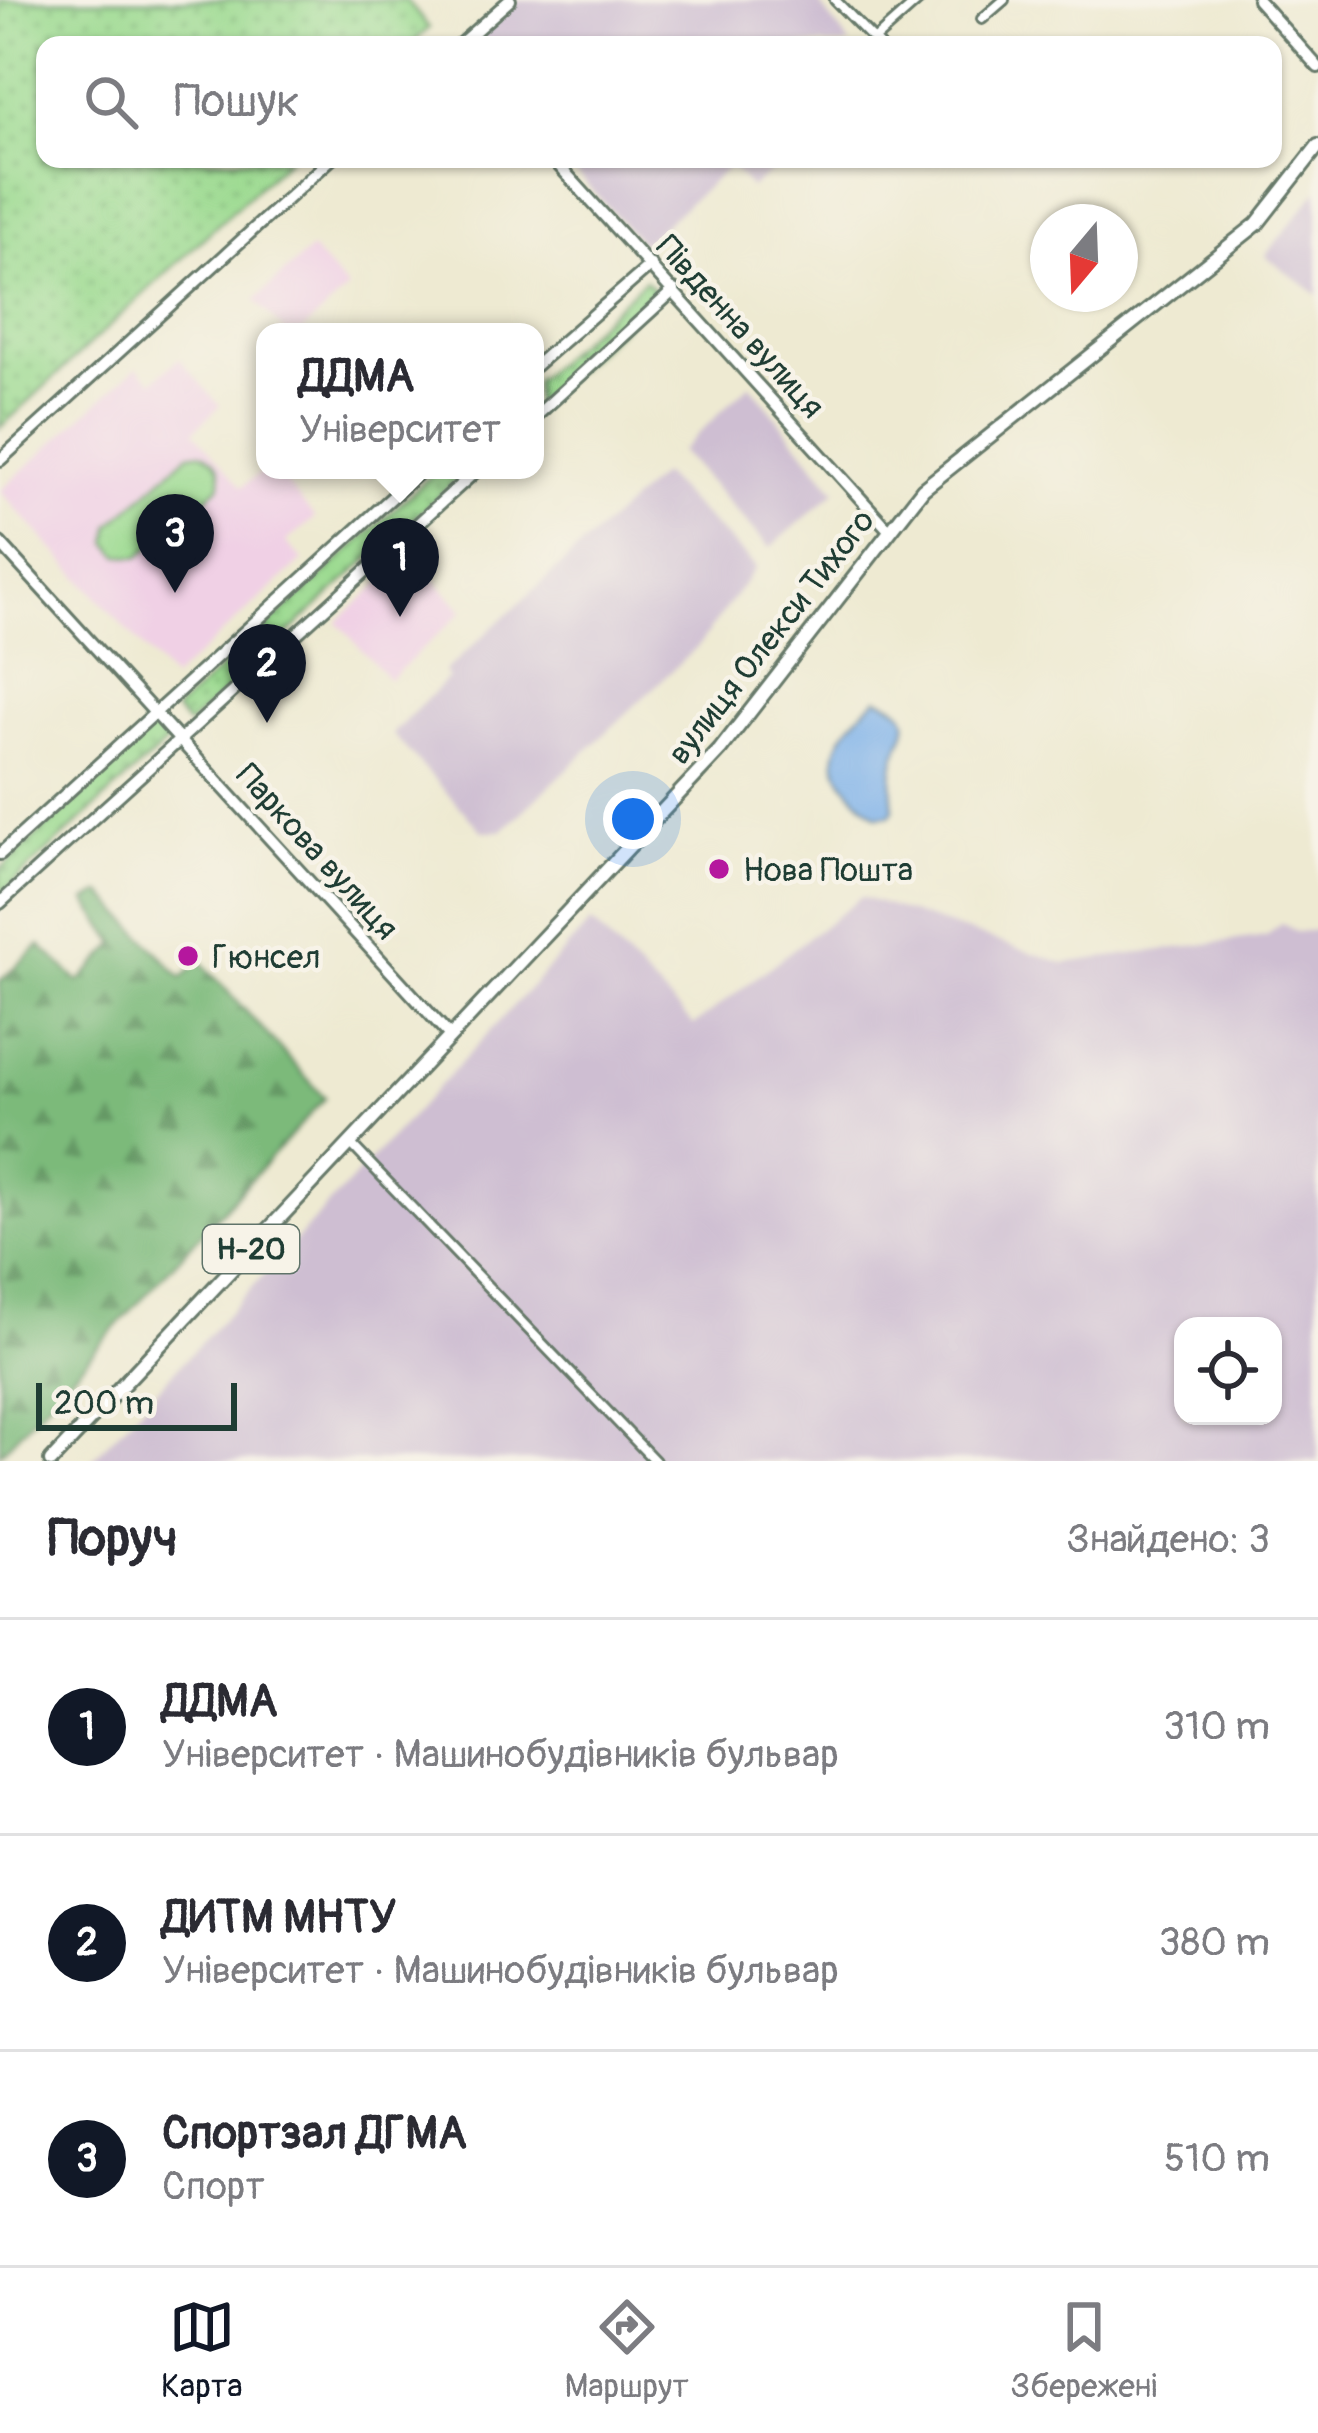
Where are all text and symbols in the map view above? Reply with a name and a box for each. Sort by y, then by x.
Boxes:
search box [36,36,1282,168]
icon: search [78,69,144,135]
text: Пошук [174,74,299,130]
north arrow [1030,204,1138,312]
street label: Південна вулиця [647,227,833,427]
popup [256,323,544,479]
text: ДДМА [299,349,415,405]
text: Університет [299,405,501,454]
pin: 3 [136,494,214,593]
street label: вулиця Олекси Тихого [659,501,883,773]
pin: 1 [361,518,439,617]
pin: 2 [228,624,306,723]
street label: Паркова вулиця [227,756,407,949]
your location [603,789,663,849]
place label: Нова Пошта [743,850,913,891]
marker: Нова Пошта [706,856,732,882]
place label: Гюнсел [212,937,320,978]
marker: Гюнсел [175,943,201,969]
road number: Н-20 [203,1225,299,1273]
map controls [1174,1317,1282,1425]
button: locate [1174,1317,1282,1425]
scale bar [36,1377,237,1430]
text: 200 m [54,1383,154,1424]
text: Поруч [48,1507,178,1571]
text: Знайдено: 3 [1067,1515,1270,1564]
text: ДДМА [162,1674,278,1730]
text: 1 [79,1702,95,1751]
text: 310 m [1163,1702,1270,1751]
text: Університет · Машинобудівників бульвар [162,1730,839,1779]
text: ДИТМ МНТУ [162,1890,396,1946]
text: 2 [76,1918,98,1967]
text: 380 m [1159,1918,1270,1967]
text: Університет · Машинобудівників бульвар [162,1946,839,1995]
text: Спортзал ДГМА [162,2106,467,2162]
text: 3 [76,2134,98,2183]
text: 510 m [1164,2134,1270,2183]
text: Спорт [162,2162,265,2211]
tab: Карта [161,2294,243,2407]
tab: Маршрут [564,2294,689,2407]
tab: Збережені [1010,2294,1157,2407]

